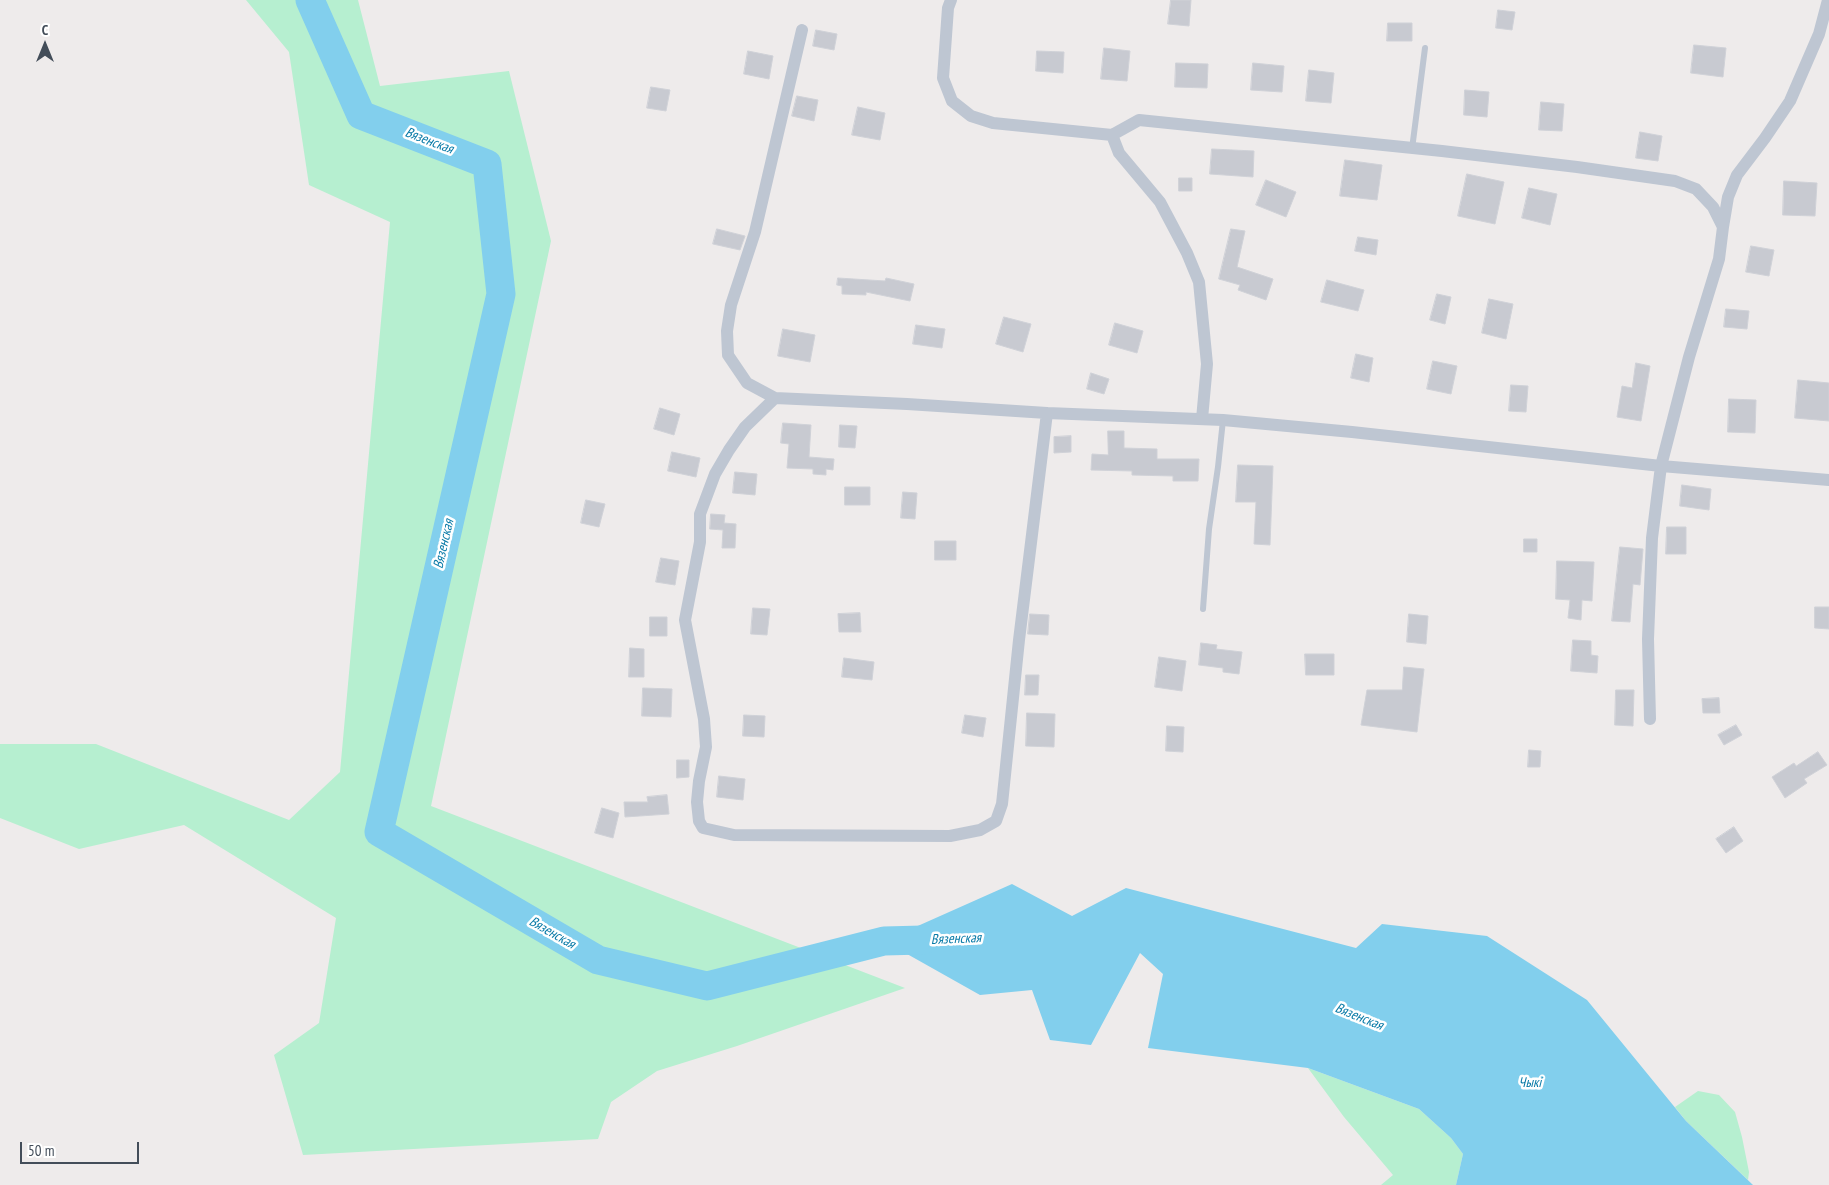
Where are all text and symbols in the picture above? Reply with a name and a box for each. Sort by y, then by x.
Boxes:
north arrow [20,20,70,70]
text: С [42,21,48,39]
water label: Вязенская [403,124,455,158]
water label: Вязенская [430,518,458,570]
water label: Вязенская [526,913,578,953]
water label: Вязенская [931,930,981,948]
water label: Вязенская [1333,1000,1385,1034]
water label: Чыкі [1519,1075,1541,1091]
scale bar [22,1132,141,1164]
text: 50 m [28,1141,54,1160]

